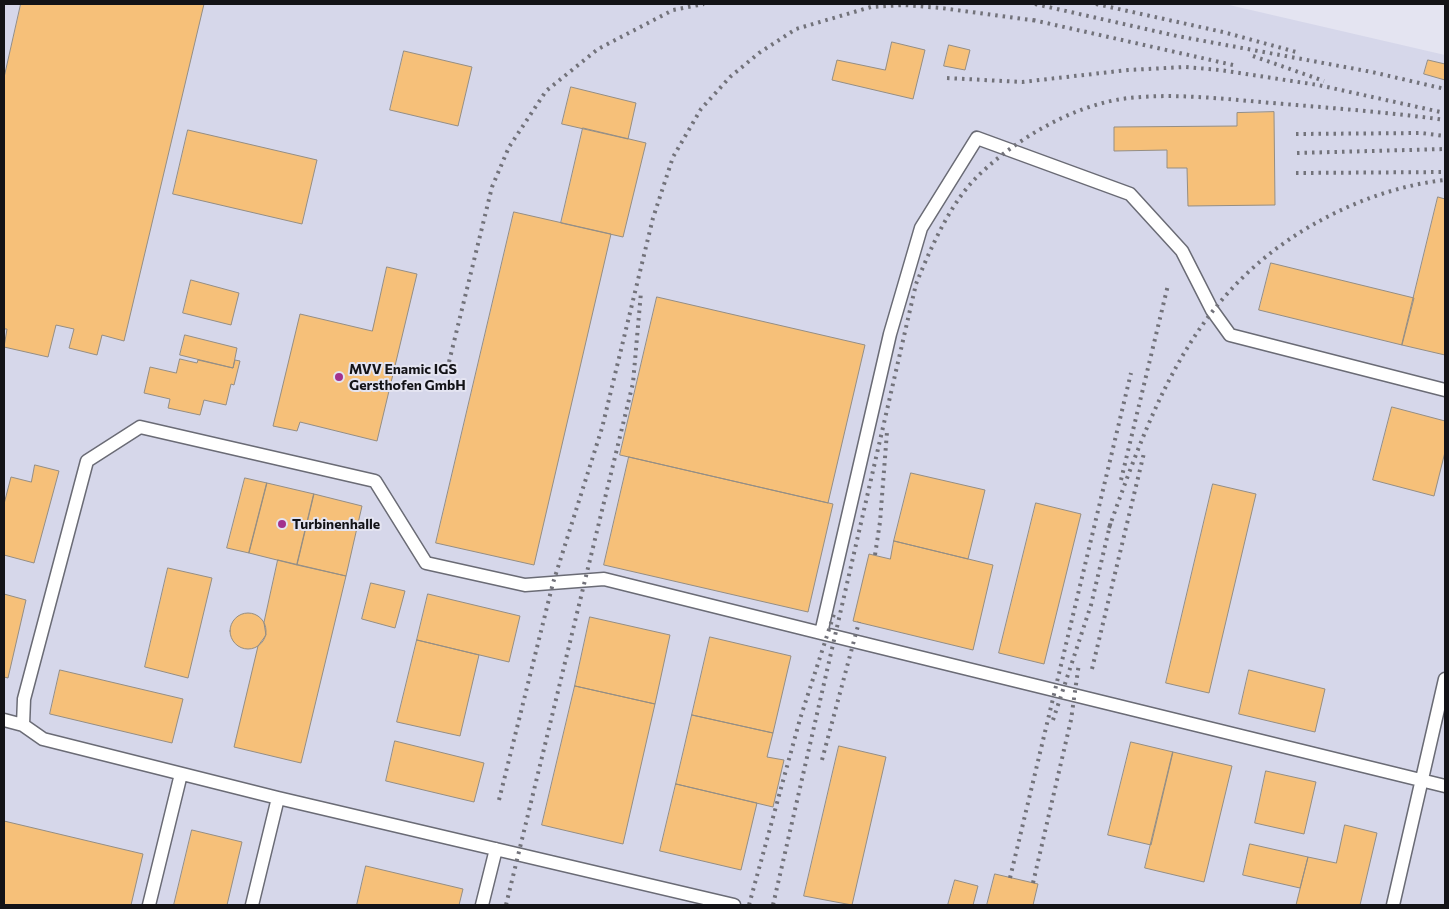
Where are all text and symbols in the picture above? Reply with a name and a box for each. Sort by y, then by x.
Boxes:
place label: MVV Enamic IGS Gersthofen GmbH [349,361,466,394]
marker: MVV Enamic IGS Gersthofen GmbH [333,371,345,383]
place label: Turbinenhalle [292,516,380,532]
marker: Turbinenhalle [276,518,288,530]

